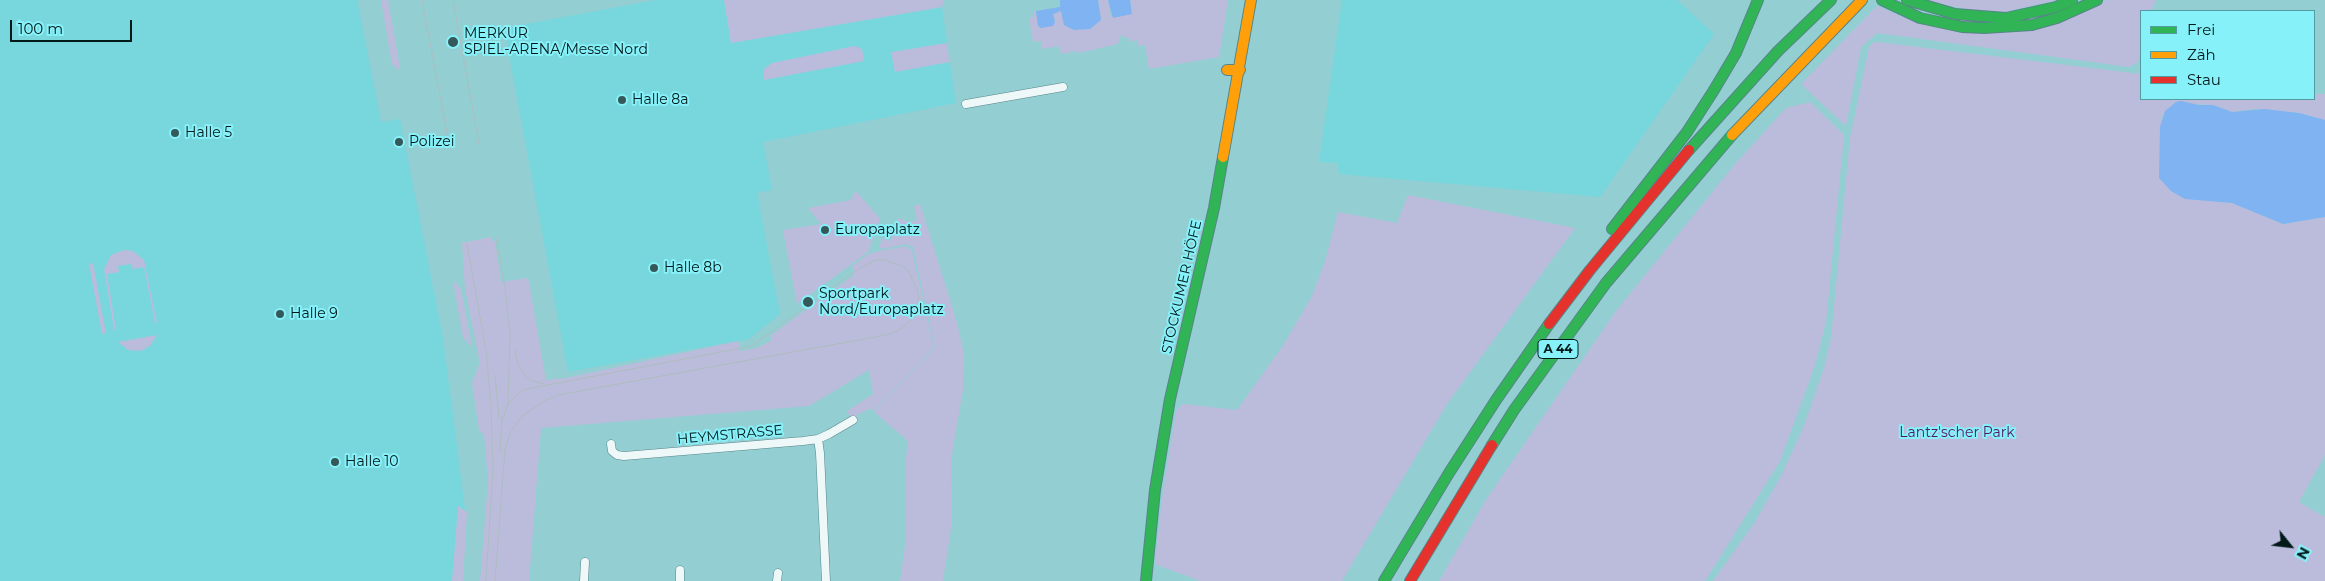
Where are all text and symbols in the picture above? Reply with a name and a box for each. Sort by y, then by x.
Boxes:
scale bar [12,10,135,42]
legend [2140,10,2315,100]
text: 100 m [18,19,63,38]
text: Frei [2187,20,2215,39]
place label: MERKUR SPIEL-ARENA/Messe Nord [464,26,648,58]
marker: MERKUR SPIEL-ARENA/Messe Nord [446,35,460,49]
text: Zäh [2187,45,2216,64]
text: Stau [2187,70,2221,89]
place label: Halle 8a [632,92,688,108]
marker: Halle 8a [616,94,628,106]
place label: Halle 5 [185,125,232,141]
marker: Halle 5 [169,127,181,139]
place label: Polizei [409,134,454,150]
marker: Polizei [393,136,405,148]
street label: STOCKUMER HÖFE [1158,218,1206,356]
place label: Europaplatz [835,222,920,238]
marker: Europaplatz [819,224,831,236]
place label: Halle 8b [664,260,722,276]
marker: Halle 8b [648,262,660,274]
place label: Sportpark Nord/Europaplatz [819,286,944,318]
marker: Sportpark Nord/Europaplatz [801,295,815,309]
place label: Halle 9 [290,306,338,322]
marker: Halle 9 [274,308,286,320]
road number: A 44 [1538,339,1578,358]
street label: HEYMSTRASSE [677,422,783,448]
park label: Lantz'scher Park [1899,425,2015,441]
place label: Halle 10 [345,454,399,470]
marker: Halle 10 [329,456,341,468]
north arrow [2265,521,2315,571]
text: N [2293,544,2314,563]

